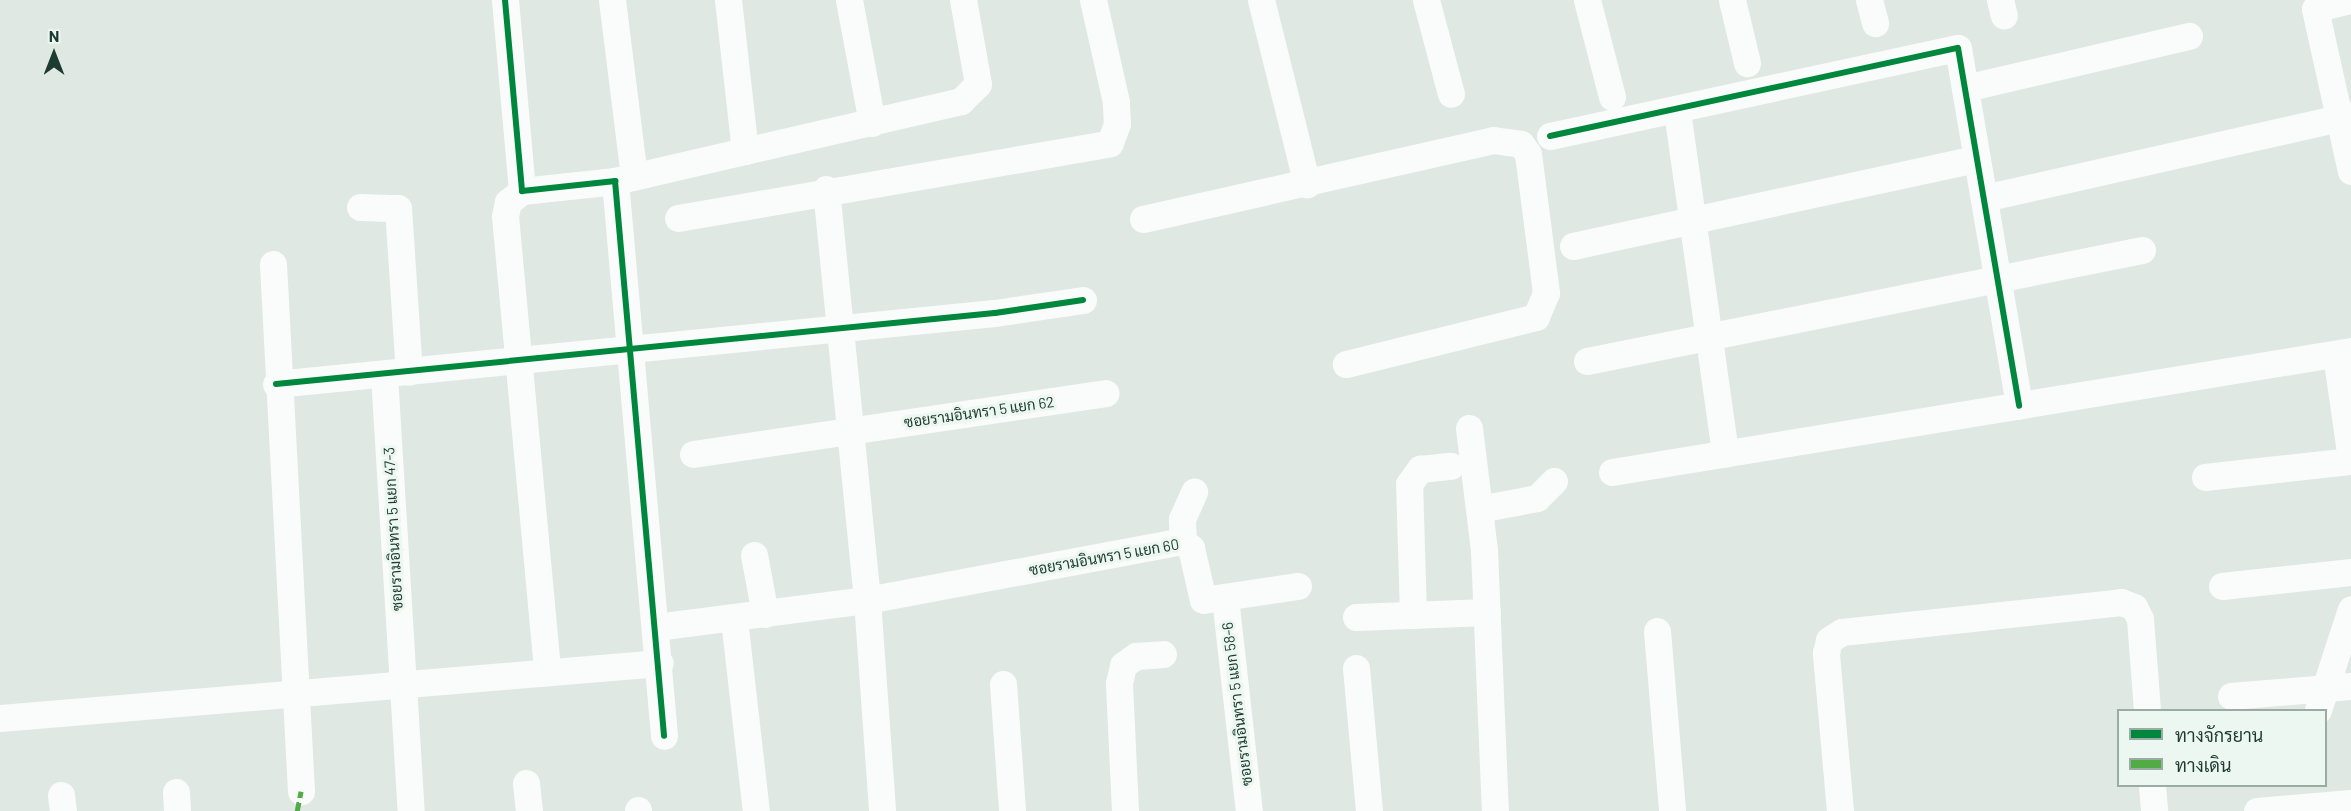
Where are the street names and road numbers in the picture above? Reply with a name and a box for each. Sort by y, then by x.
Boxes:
street label: ซอยรามอินทรา 5 แยก 62 [903,393,1055,431]
street label: ซอยรามอินทรา 5 แยก 47-3 [380,447,406,611]
street label: ซอยรามอินทรา 5 แยก 60 [1028,535,1180,579]
street label: ซอยรามอินทรา 5 แยก 58-6 [1218,621,1256,787]

